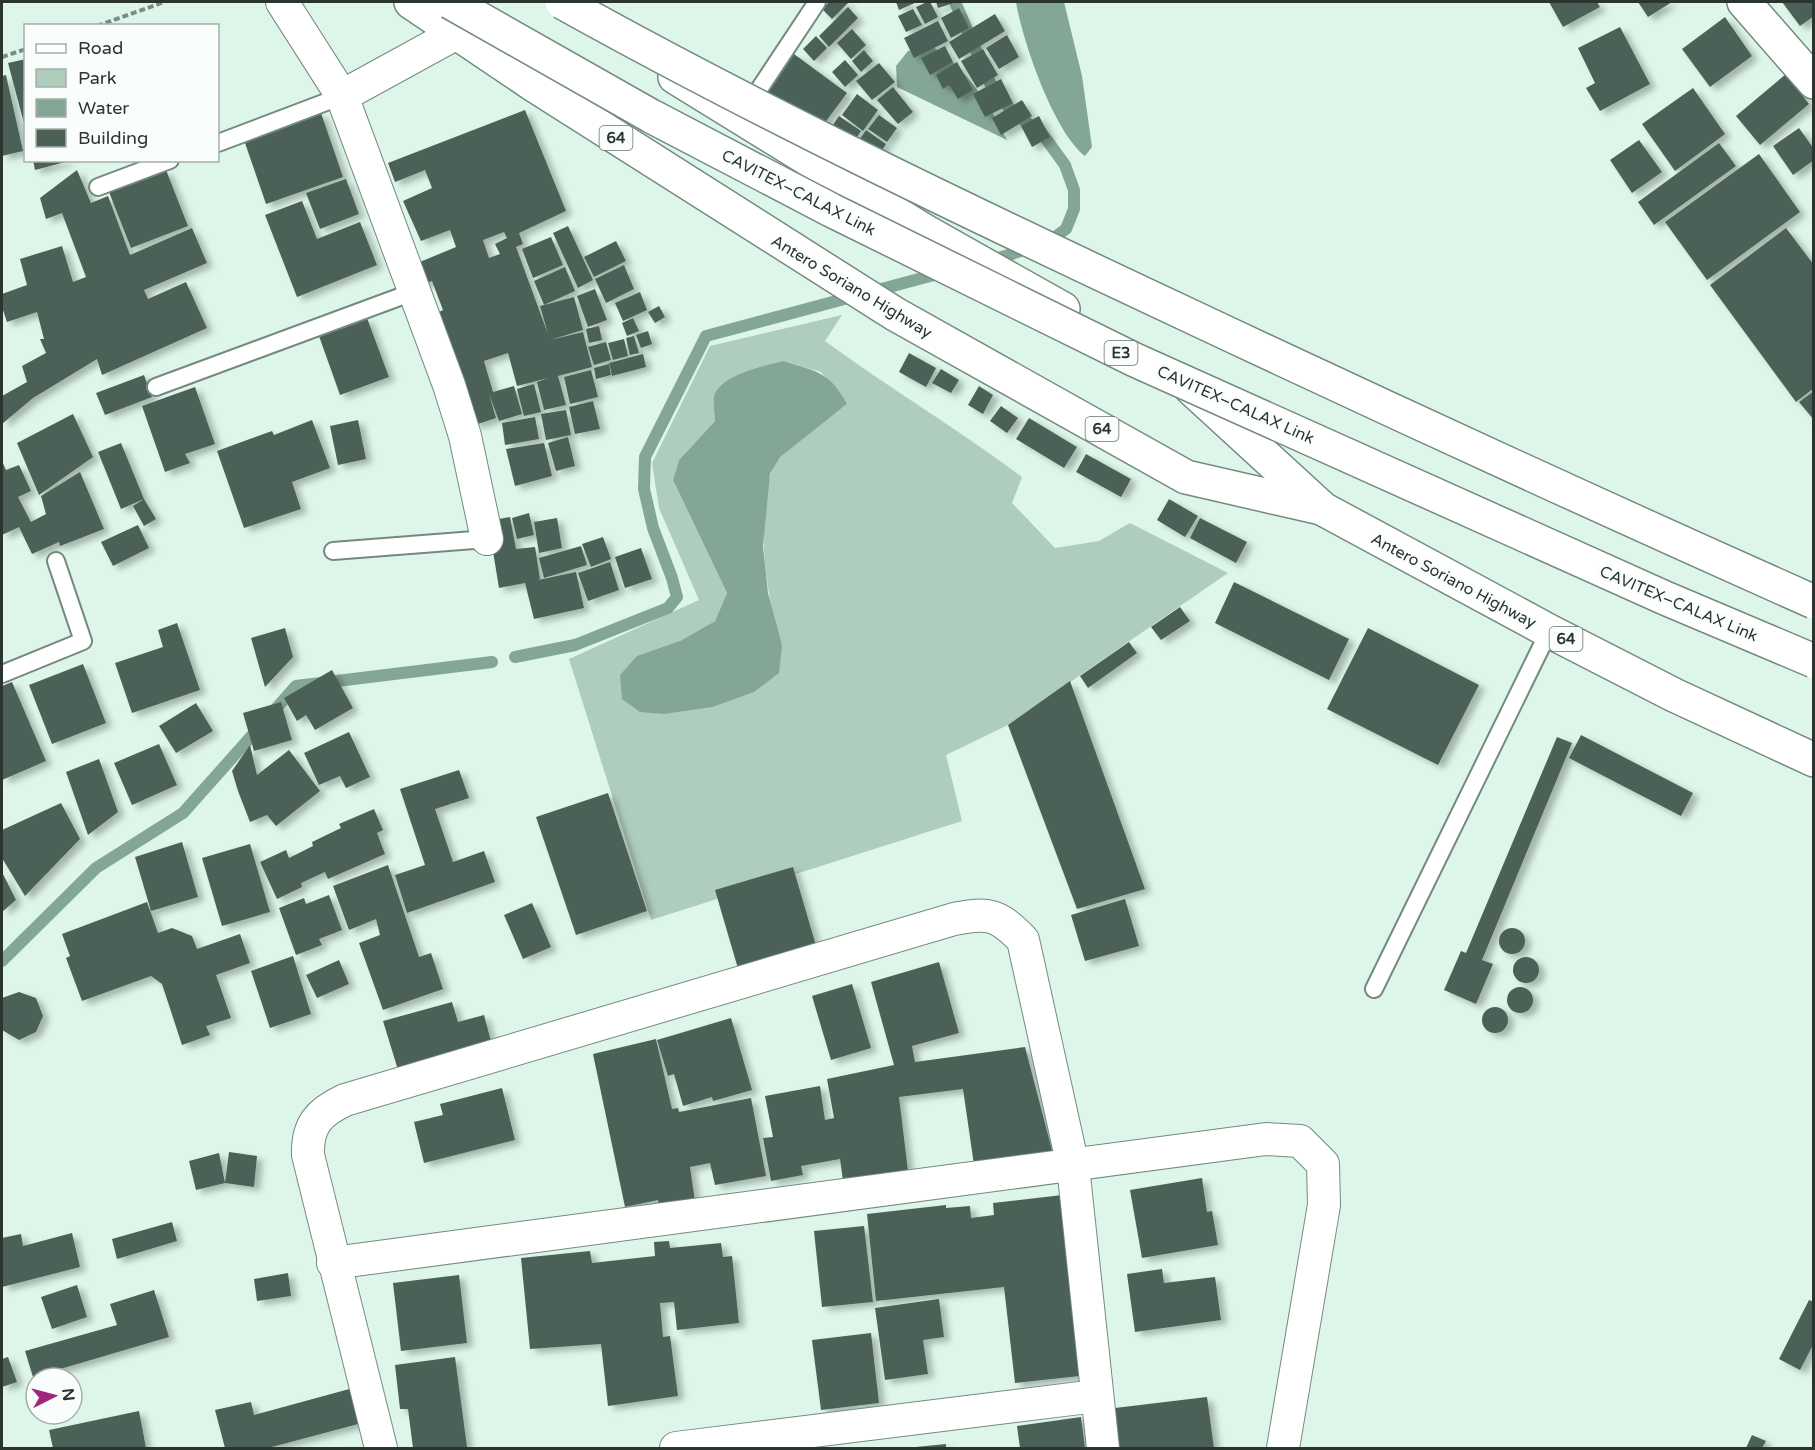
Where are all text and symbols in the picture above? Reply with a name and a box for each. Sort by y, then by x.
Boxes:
legend [24,24,219,162]
text: Road [78,37,123,59]
text: Park [78,67,117,89]
text: Water [78,97,129,119]
road number: 64 [600,126,632,150]
text: Building [78,127,148,149]
street label: CAVITEX–CALAX Link [718,145,879,241]
street label: Antero Soriano Highway [767,231,936,343]
road number: E3 [1104,341,1138,365]
street label: CAVITEX–CALAX Link [1154,361,1318,449]
road number: 64 [1086,417,1118,441]
street label: Antero Soriano Highway [1368,529,1540,633]
street label: CAVITEX–CALAX Link [1596,562,1761,646]
road number: 64 [1550,627,1582,651]
north arrow [24,1366,84,1426]
text: N [57,1387,79,1402]

